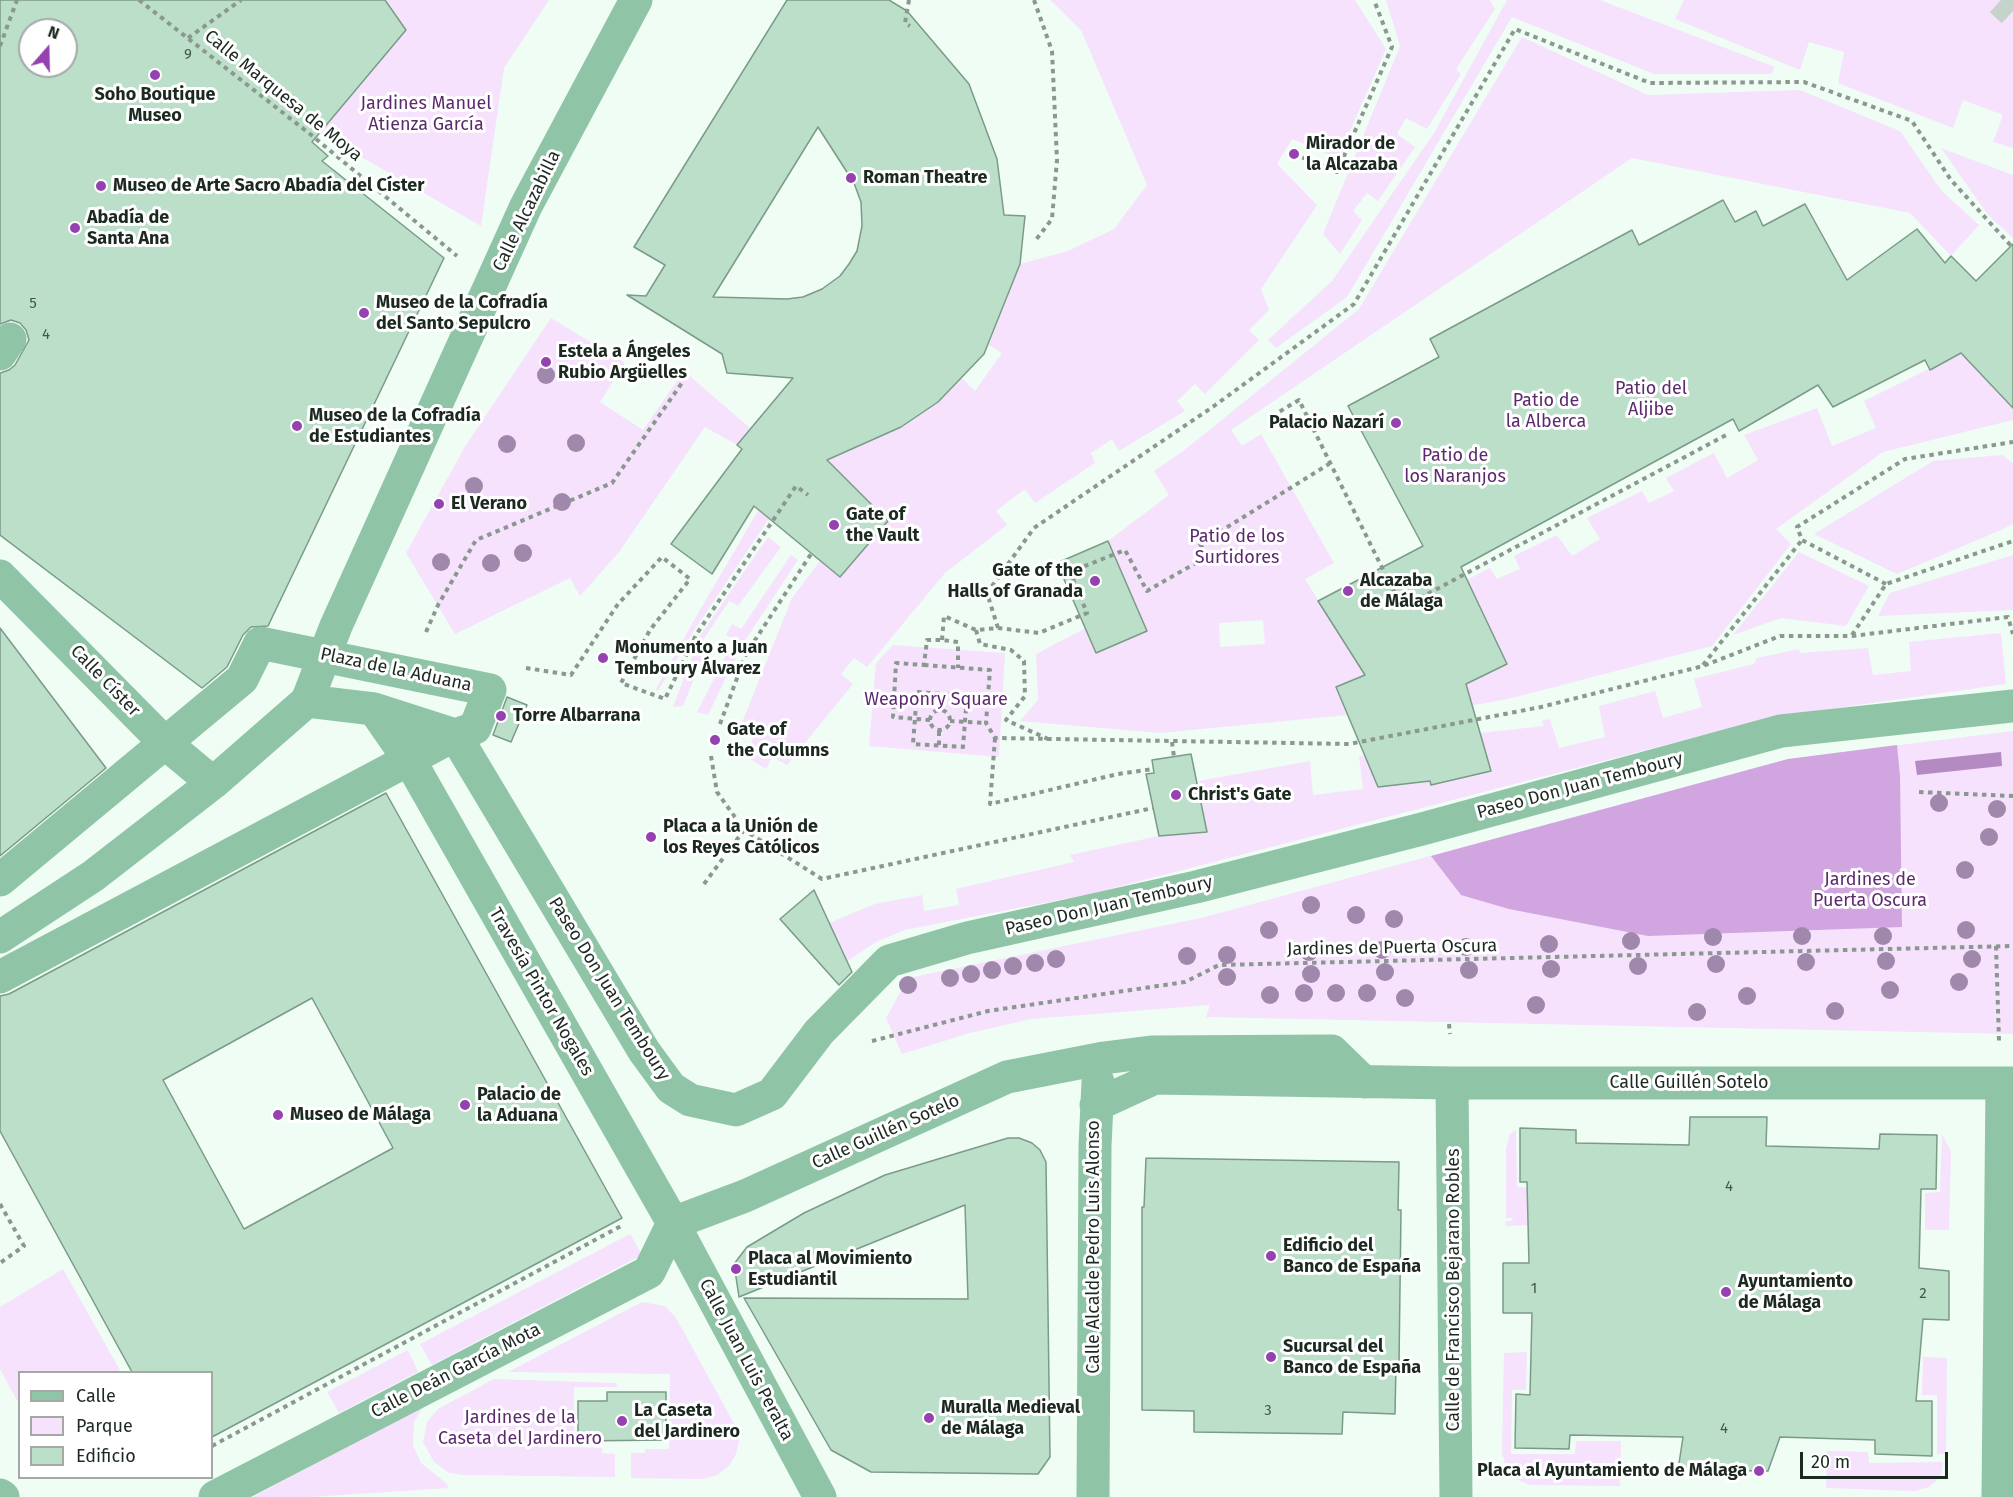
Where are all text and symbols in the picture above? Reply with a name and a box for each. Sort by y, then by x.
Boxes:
north arrow [18,18,78,78]
text: N [45,22,62,43]
street label: Calle Marquesa de Moya [200,26,366,166]
house number: 9 [184,46,192,64]
marker: Soho Boutique Museo [148,68,162,82]
place label: Soho Boutique Museo [95,84,215,127]
park label: Jardines Manuel Atienza García [361,93,491,136]
place label: Mirador de la Alcazaba [1306,133,1398,176]
street label: Calle Alcazabilla [488,147,566,275]
marker: Mirador de la Alcazaba [1287,147,1301,161]
place label: Roman Theatre [863,167,987,189]
marker: Roman Theatre [844,171,858,185]
place label: Museo de Arte Sacro Abadía del Císter [113,175,424,197]
marker: Museo de Arte Sacro Abadía del Císter [94,179,108,193]
place label: Abadía de Santa Ana [87,207,169,250]
marker: Abadía de Santa Ana [68,221,82,235]
place label: Museo de la Cofradía del Santo Sepulcro [376,292,548,334]
house number: 5 [29,295,37,313]
marker: Museo de la Cofradía del Santo Sepulcro [357,306,371,320]
house number: 4 [42,326,50,344]
place label: Estela a Ángeles Rubio Argüelles [558,341,690,384]
marker: Estela a Ángeles Rubio Argüelles [539,355,553,369]
park label: Patio del Aljibe [1615,378,1687,420]
park label: Patio de la Alberca [1506,390,1586,432]
place label: Museo de la Cofradía de Estudiantes [309,405,481,448]
place label: Palacio Nazarí [1269,412,1384,434]
marker: Palacio Nazarí [1389,416,1403,430]
marker: Museo de la Cofradía de Estudiantes [290,419,304,433]
park label: Patio de los Naranjos [1404,445,1506,488]
place label: El Verano [451,493,527,515]
marker: El Verano [432,497,446,511]
place label: Gate of the Vault [846,504,920,546]
marker: Gate of the Vault [827,518,841,532]
park label: Patio de los Surtidores [1189,526,1285,568]
place label: Gate of the Halls of Granada [948,560,1083,602]
place label: Alcazaba de Málaga [1360,570,1443,612]
marker: Gate of the Halls of Granada [1088,574,1102,588]
marker: Alcazaba de Málaga [1341,584,1355,598]
place label: Monumento a Juan Temboury Álvarez [615,637,768,680]
street label: Calle Císter [66,641,144,721]
street label: Plaza de la Aduana [318,643,474,697]
marker: Monumento a Juan Temboury Álvarez [596,651,610,665]
park label: Weaponry Square [864,689,1008,711]
place label: Torre Albarrana [513,705,641,727]
marker: Torre Albarrana [494,709,508,723]
place label: Gate of the Columns [727,719,829,762]
marker: Gate of the Columns [708,733,722,747]
street label: Paseo Don Juan Temboury [1475,748,1685,824]
place label: Christ's Gate [1188,784,1291,806]
marker: Christ's Gate [1169,788,1183,802]
place label: Placa a la Unión de los Reyes Católicos [663,816,819,858]
marker: Placa a la Unión de los Reyes Católicos [644,830,658,844]
park label: Jardines de Puerta Oscura [1813,869,1927,912]
street label: Paseo Don Juan Temboury [1003,872,1215,940]
street label: Paseo Don Juan Temboury [544,893,674,1085]
street label: Travesía Pintor Nogales [484,904,598,1080]
street label: Jardines de Puerta Oscura [1287,935,1497,961]
street label: Calle Guillén Sotelo [1609,1072,1769,1094]
place label: Palacio de la Aduana [477,1084,561,1126]
street label: Calle Guillén Sotelo [809,1090,963,1174]
marker: Palacio de la Aduana [458,1098,472,1112]
place label: Museo de Málaga [290,1104,431,1126]
marker: Museo de Málaga [271,1108,285,1122]
street label: Calle Alcalde Pedro Luis Alonso [1083,1120,1105,1374]
street label: Calle de Francisco Bejarano Robles [1443,1148,1465,1432]
house number: 4 [1725,1178,1733,1196]
place label: Edificio del Banco de España [1283,1235,1421,1278]
place label: Placa al Movimiento Estudiantil [748,1248,912,1290]
marker: Edificio del Banco de España [1264,1249,1278,1263]
marker: Placa al Movimiento Estudiantil [729,1262,743,1276]
place label: Ayuntamiento de Málaga [1738,1271,1853,1314]
street label: Calle Juan Luis Peralta [694,1275,798,1445]
house number: 1 [1531,1280,1537,1298]
marker: Ayuntamiento de Málaga [1719,1285,1733,1299]
house number: 2 [1919,1285,1927,1303]
street label: Calle Deán García Mota [368,1319,544,1423]
place label: Sucursal del Banco de España [1283,1336,1421,1378]
marker: Sucursal del Banco de España [1264,1350,1278,1364]
legend [18,1371,213,1479]
text: Calle [76,1385,116,1407]
place label: Muralla Medieval de Málaga [941,1397,1080,1440]
place label: La Caseta del Jardinero [634,1400,740,1442]
house number: 3 [1264,1402,1272,1420]
park label: Jardines de la Caseta del Jardinero [438,1407,602,1450]
marker: Muralla Medieval de Málaga [922,1411,936,1425]
marker: La Caseta del Jardinero [615,1414,629,1428]
text: Parque [76,1415,133,1437]
house number: 4 [1720,1420,1728,1438]
scale bar [1803,1440,1952,1478]
text: Edificio [76,1445,136,1467]
text: 20 m [1811,1451,1850,1473]
place label: Placa al Ayuntamiento de Málaga [1477,1460,1747,1482]
marker: Placa al Ayuntamiento de Málaga [1752,1464,1766,1478]

